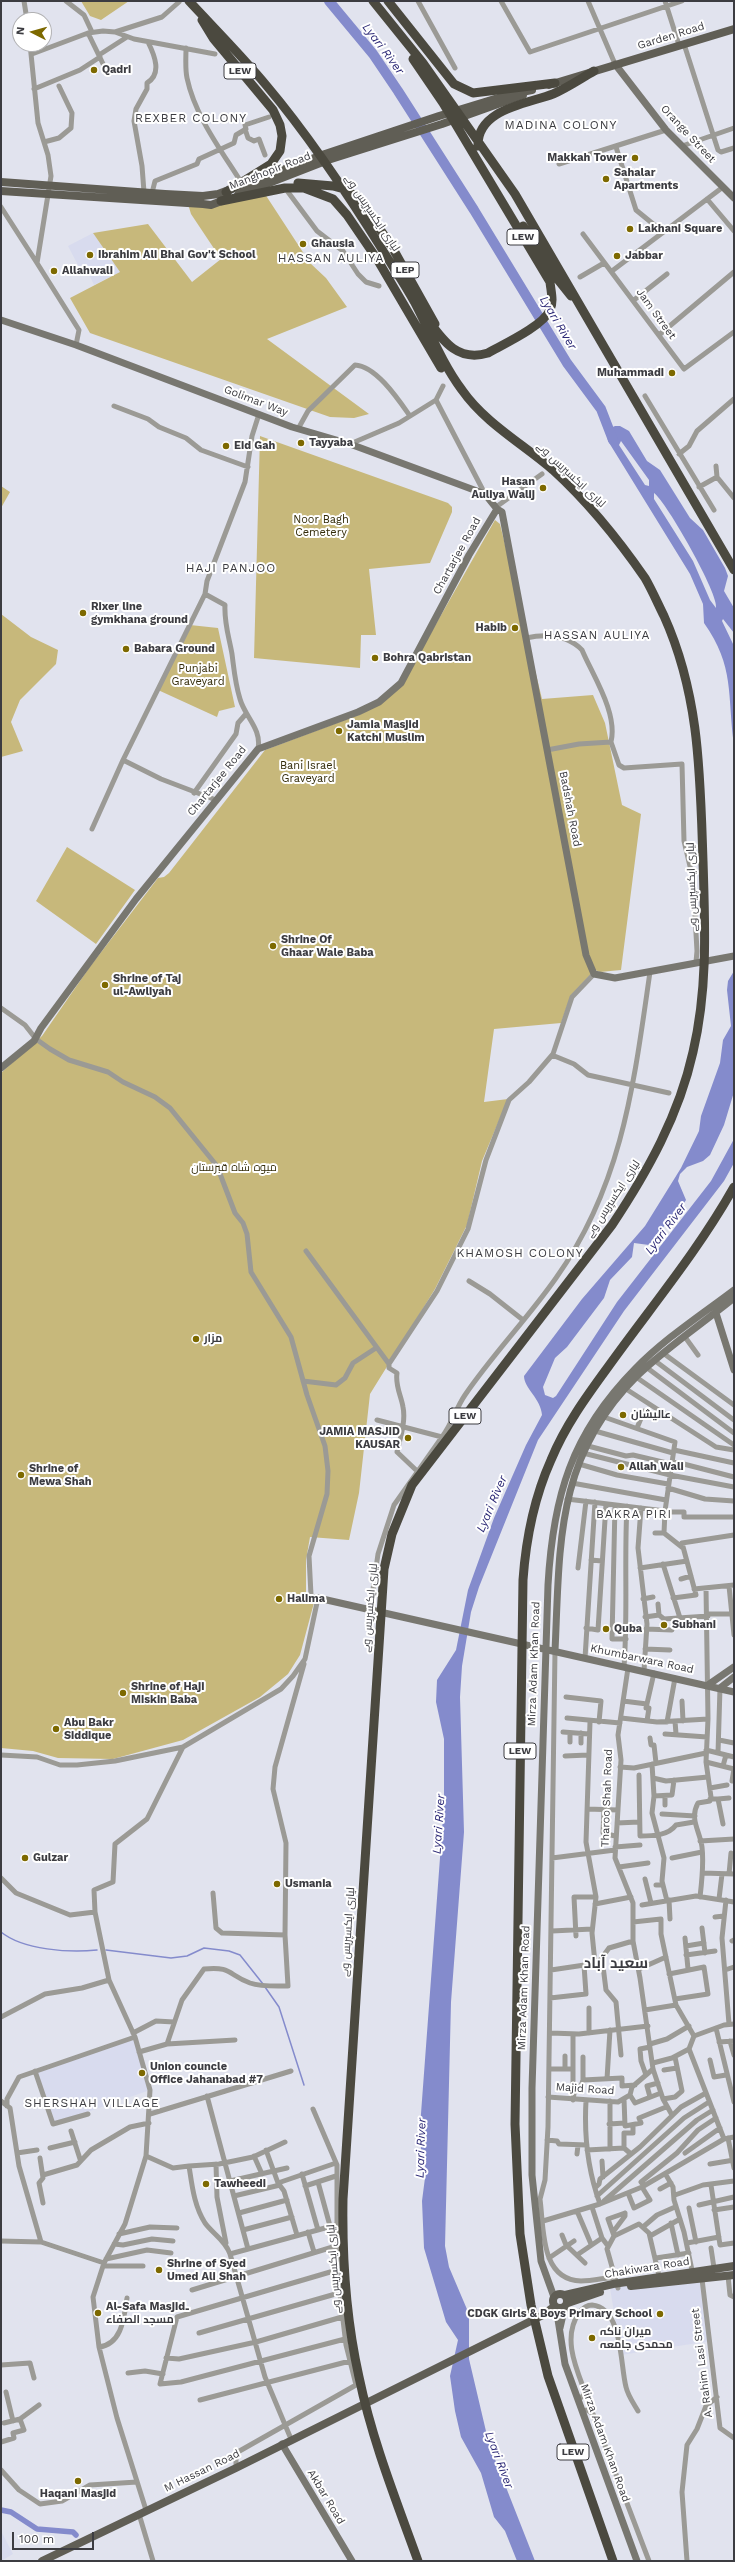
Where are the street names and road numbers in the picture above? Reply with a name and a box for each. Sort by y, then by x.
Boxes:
street label: Garden Road [636,20,706,52]
road number: LEW [224,63,256,79]
street label: Orange Street [658,102,718,166]
street label: Manghopir Road [227,149,313,193]
street label: لیاری ایکسپریس وے [341,172,403,254]
road number: LEW [507,229,539,245]
road number: LEP [391,262,419,278]
street label: Jam Street [633,286,679,342]
street label: Golimar Way [222,383,290,419]
street label: لیاری ایکسپریس وے [534,440,608,510]
street label: Chartarjee Road [430,515,484,597]
street label: Chartarjee Road [185,743,249,819]
street label: Badshah Road [556,770,584,848]
street label: لیاری ایکسپریس وے [684,842,700,932]
street label: لیاری ایکسپریس وے [583,1158,643,1240]
road number: LEW [449,1408,481,1424]
street label: لیاری ایکسپریس وے [360,1563,380,1653]
street label: Mirza Adam Khan Road [525,1601,543,1727]
street label: Khumbarwara Road [589,1642,695,1676]
road number: LEW [504,1743,536,1759]
street label: Tharoo Shah Road [599,1749,615,1847]
street label: لیاری ایکسپریس وے [338,1887,358,1977]
street label: Mirza Adam Khan Road [515,1925,533,2051]
street label: Majid Road [555,2080,615,2098]
street label: لیاری ایکسپریس وے [324,2224,344,2314]
street label: Chakiwara Road [603,2255,691,2281]
street label: A. Rahim Lasi Street [689,2308,715,2418]
street label: Mirza Adam Khan Road [577,2382,633,2504]
road number: LEW [557,2444,589,2460]
street label: M Hassan Road [162,2447,242,2495]
street label: Akbar Road [304,2467,348,2527]

